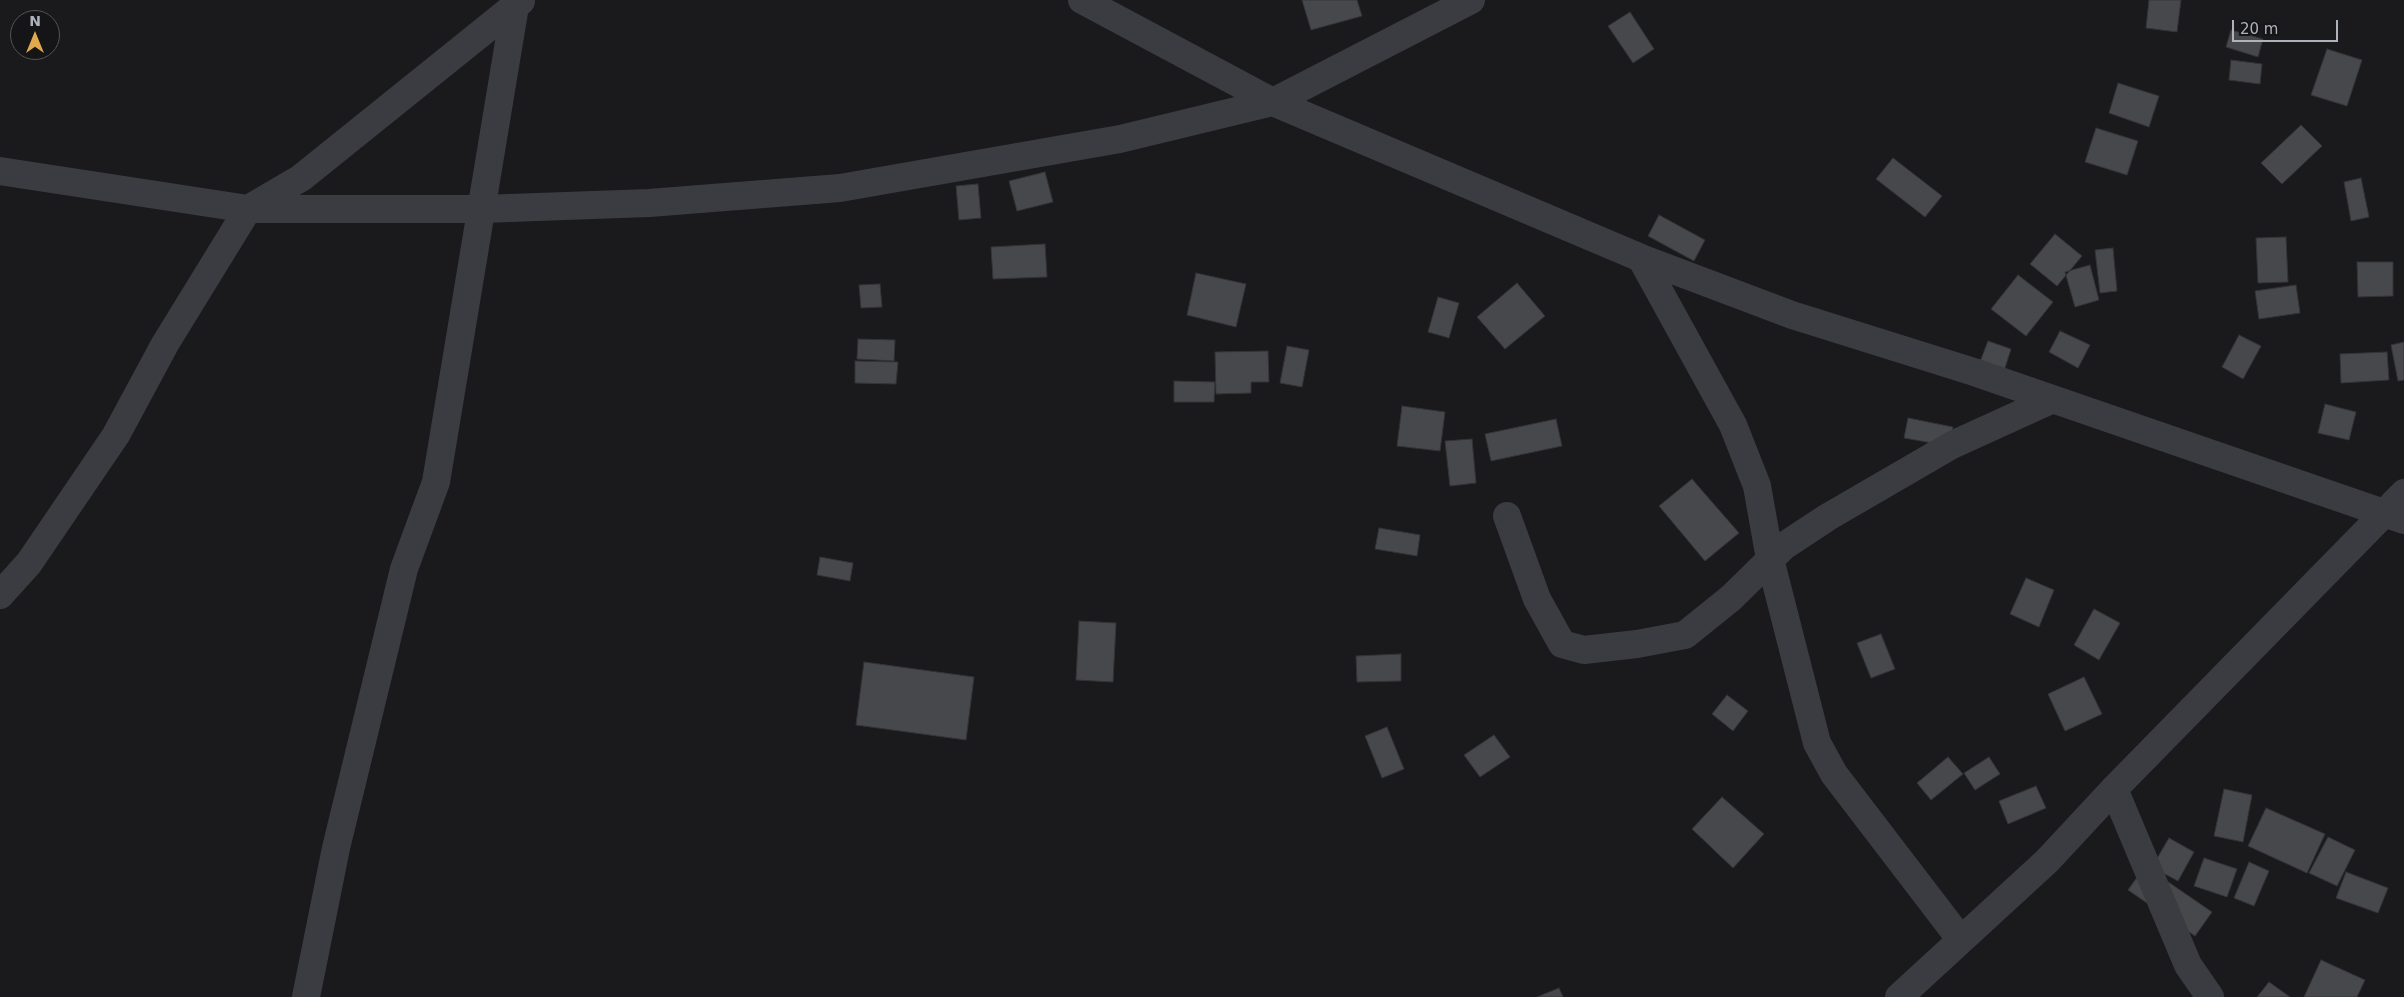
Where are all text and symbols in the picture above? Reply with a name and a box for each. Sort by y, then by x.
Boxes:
north arrow [10,10,60,60]
scale bar [2234,10,2340,42]
text: N [29,13,41,29]
text: 20 m [2240,20,2278,38]

